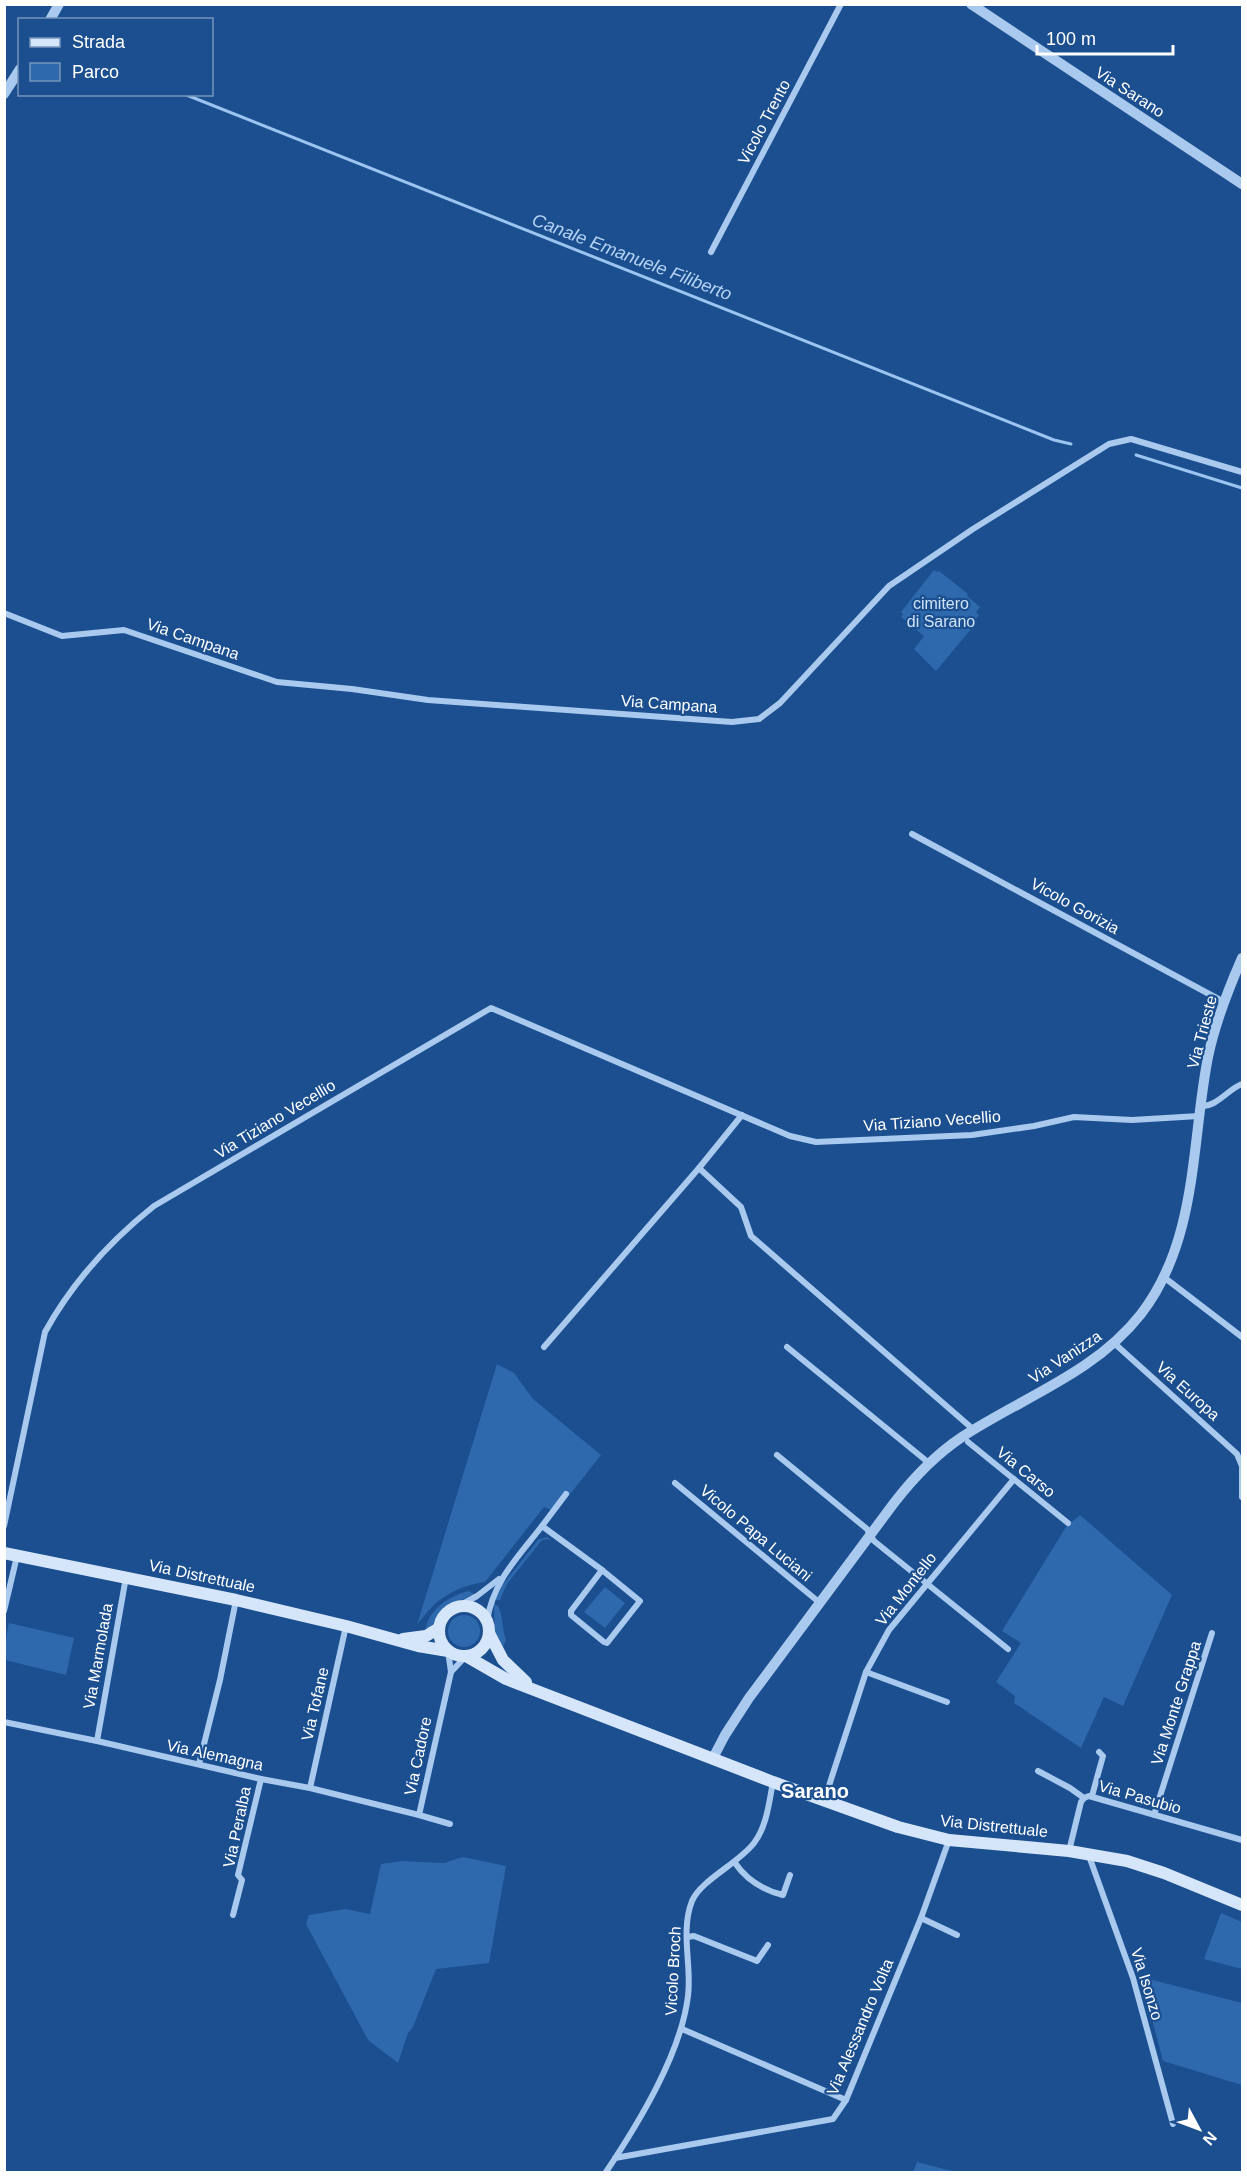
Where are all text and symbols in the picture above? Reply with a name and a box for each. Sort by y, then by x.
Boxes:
legend [18,18,213,96]
scale bar [1037,18,1174,56]
text: 100 m [1046,29,1096,49]
text: Strada [72,32,126,52]
text: Parco [72,62,119,82]
street label: Via Sarano [1092,63,1168,121]
street label: Vicolo Trento [735,77,793,167]
water label: Canale Emanuele Filiberto [529,210,735,304]
park label: cimitero di Sarano [907,595,975,630]
street label: Via Campana [145,615,242,663]
street label: Via Campana [620,692,718,716]
street label: Vicolo Gorizia [1028,875,1122,937]
street label: Via Trieste [1184,993,1220,1071]
street label: Via Tiziano Vecellio [212,1076,338,1162]
street label: Via Tiziano Vecellio [863,1108,1001,1134]
street label: Via Vanizza [1026,1327,1105,1387]
street label: Via Europa [1153,1358,1223,1424]
street label: Via Carso [993,1443,1059,1501]
street label: Vicolo Papa Luciani [697,1481,815,1585]
street label: Via Montello [872,1549,940,1629]
street label: Via Distrettuale [147,1556,257,1596]
street label: Via Marmolada [80,1602,116,1710]
street label: Via Monte Grappa [1148,1639,1204,1767]
street label: Via Tofane [298,1665,332,1742]
street label: Via Cadore [401,1715,435,1797]
street label: Via Alemagna [165,1736,265,1774]
street label: Via Pasubio [1097,1777,1183,1817]
district label: Sarano [781,1780,849,1802]
street label: Via Peralba [220,1785,254,1869]
street label: Via Distrettuale [939,1812,1049,1840]
street label: Vicolo Broch [662,1926,684,2016]
street label: Via Isonzo [1128,1946,1166,2022]
street label: Via Alessandro Volta [824,1956,896,2098]
north arrow [1169,2099,1229,2159]
text: N [1200,2129,1220,2148]

